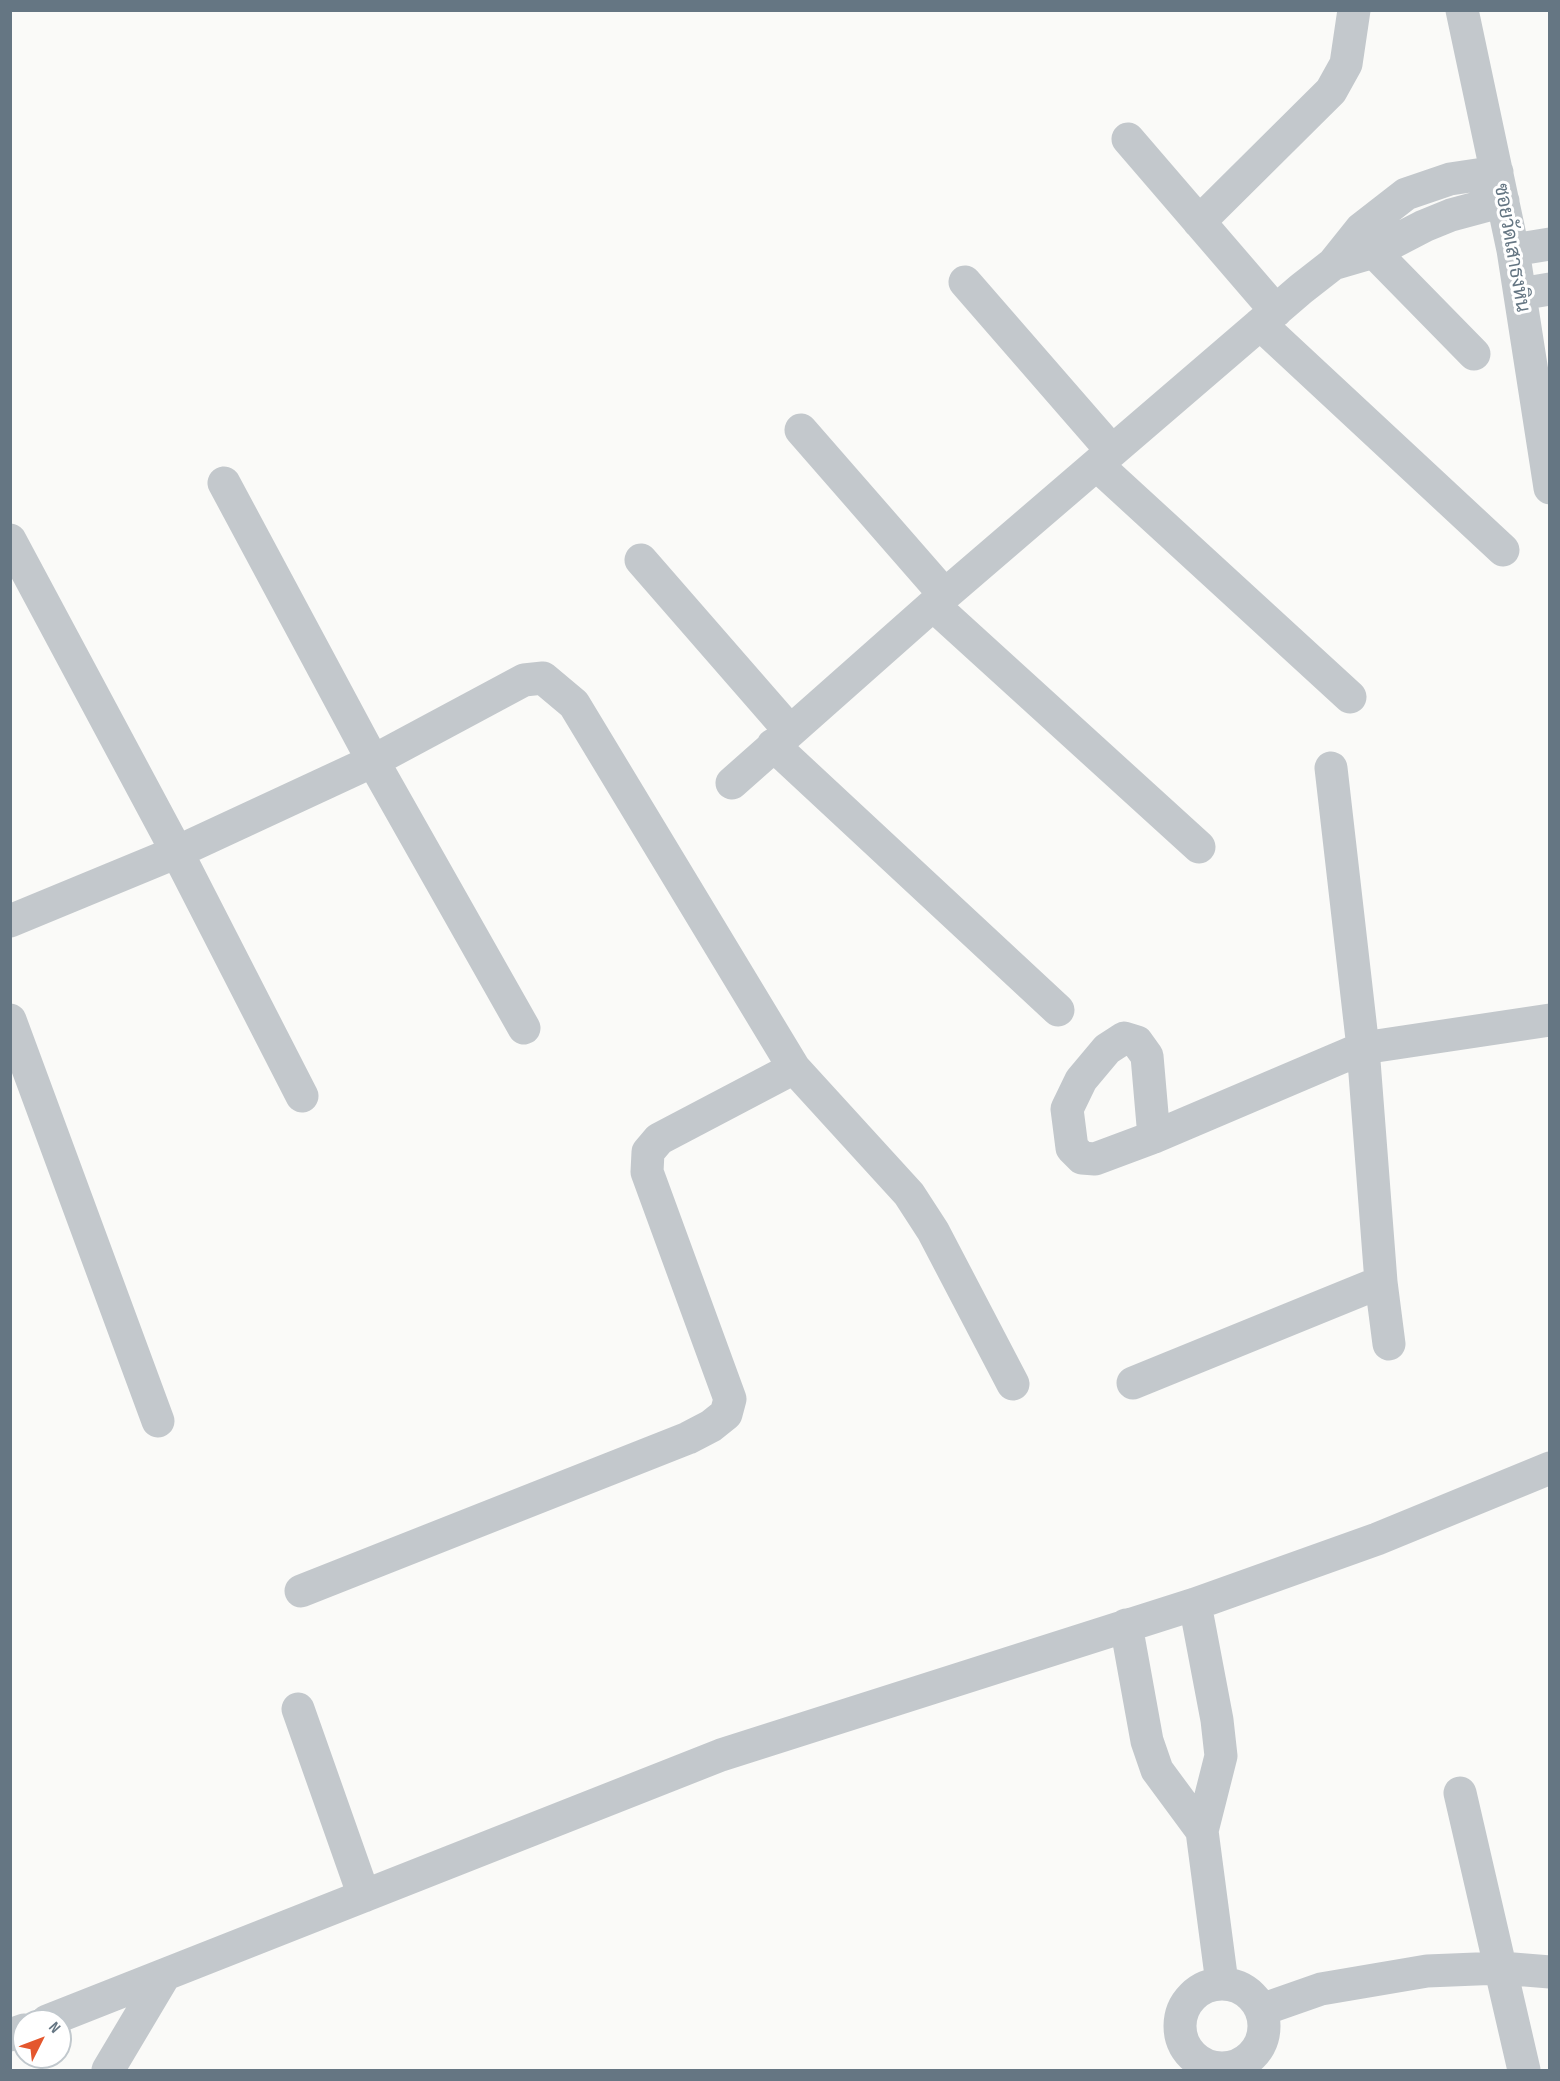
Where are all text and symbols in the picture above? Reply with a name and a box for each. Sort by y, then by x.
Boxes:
street label: ซอยวัดเสาธงหิน [1488,182,1534,314]
north arrow [12,2009,72,2069]
text: N [44,2018,64,2037]

